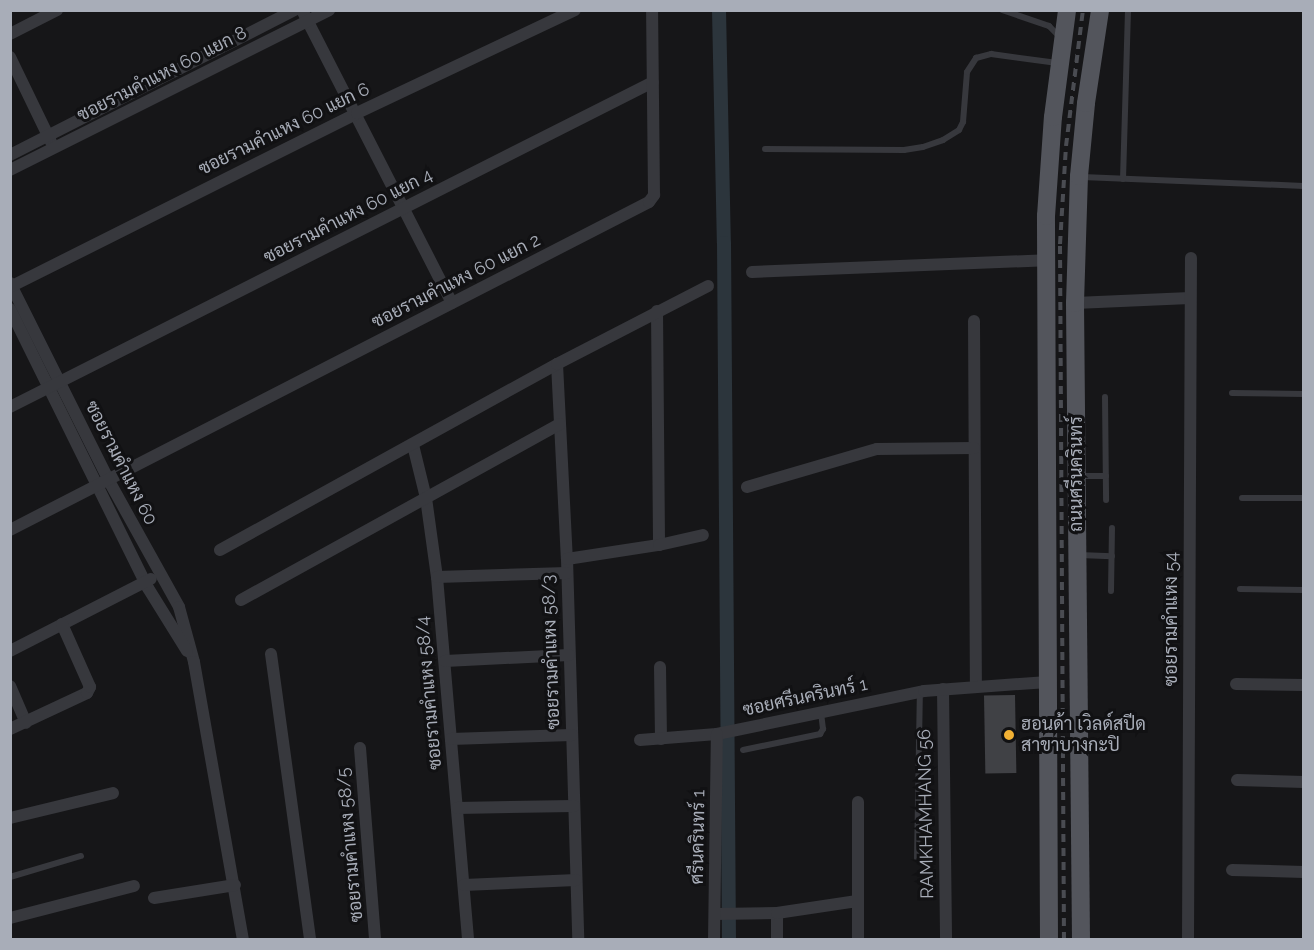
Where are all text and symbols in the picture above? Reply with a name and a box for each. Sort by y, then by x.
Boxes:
street label: ซอยรามคำแหง 60 แยก 8 [74,22,250,126]
street label: ซอยรามคำแหง 60 แยก 6 [195,78,373,180]
street label: ซอยรามคำแหง 60 แยก 4 [260,164,436,268]
street label: ซอยรามคำแหง 60 แยก 2 [368,229,544,333]
street label: ซอยรามคำแหง 60 [80,397,162,529]
street label: ถนนศรีนครินทร์ [1065,416,1087,532]
street label: ซอยรามคำแหง 54 [1160,552,1182,686]
street label: ซอยรามคำแหง 58/3 [537,574,565,730]
street label: ซอยรามคำแหง 58/4 [412,615,446,771]
street label: ซอยศรีนครินทร์ 1 [741,673,869,721]
place label: ฮอนด้า เวิลด์สปีด สาขาบางกะปิ [1021,714,1146,756]
marker: ฮอนด้า เวิลด์สปีด สาขาบางกะปิ [1002,728,1016,742]
street label: RAMKHAMHANG 56 [914,729,938,899]
street label: ซอยรามคำแหง 58/5 [332,767,368,923]
street label: ศรีนครินทร์ 1 [686,789,710,885]

